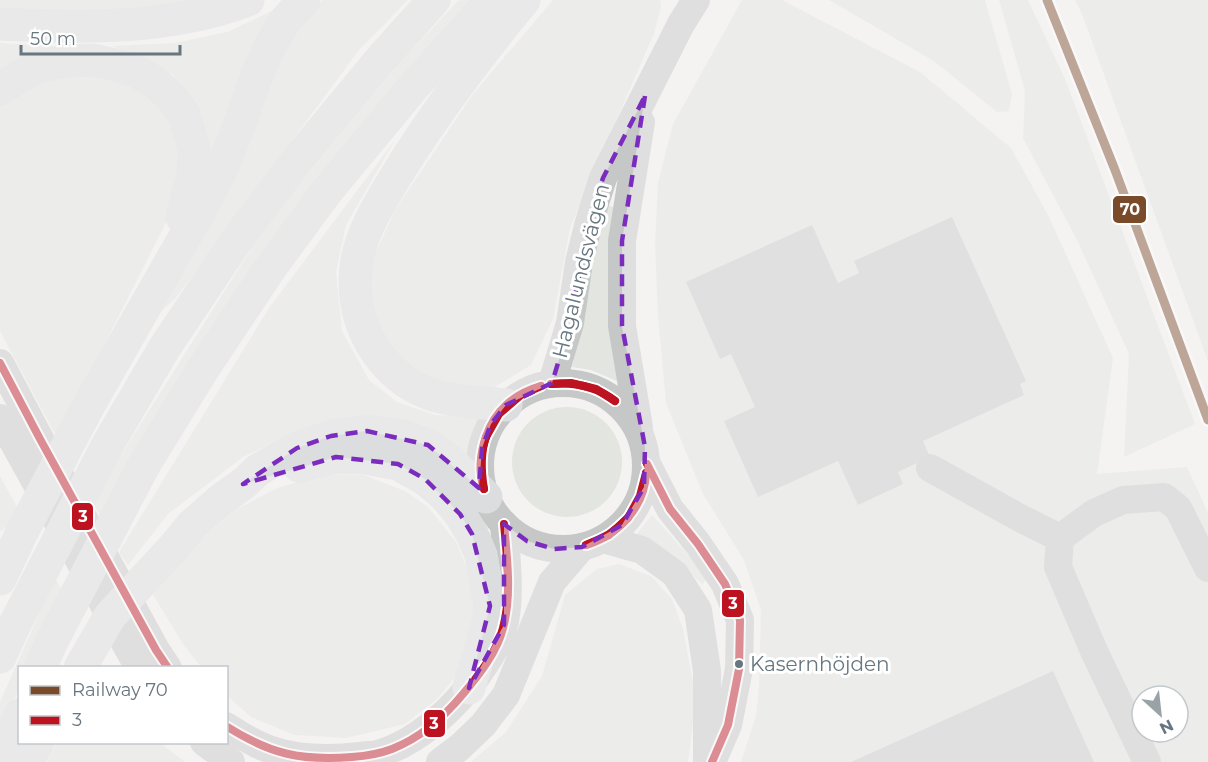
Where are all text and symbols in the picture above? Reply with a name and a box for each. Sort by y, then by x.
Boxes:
scale bar [21,18,180,56]
text: 50 m [30,28,76,50]
street label: Hagalundsvägen [547,181,614,361]
line badge: 70 [1112,195,1147,224]
text: 70 [1120,200,1140,219]
line badge: 3 [71,502,94,531]
text: 3 [77,507,88,526]
line badge: 3 [721,589,745,618]
text: 3 [727,594,738,613]
place label: Kasernhöjden [750,652,890,676]
marker: Kasernhöjden [733,658,745,670]
legend [18,666,228,744]
text: Railway 70 [72,679,168,701]
north arrow [1130,684,1190,744]
text: 3 [72,709,82,731]
line badge: 3 [423,709,446,738]
text: 3 [428,714,439,733]
text: N [1157,716,1177,738]

